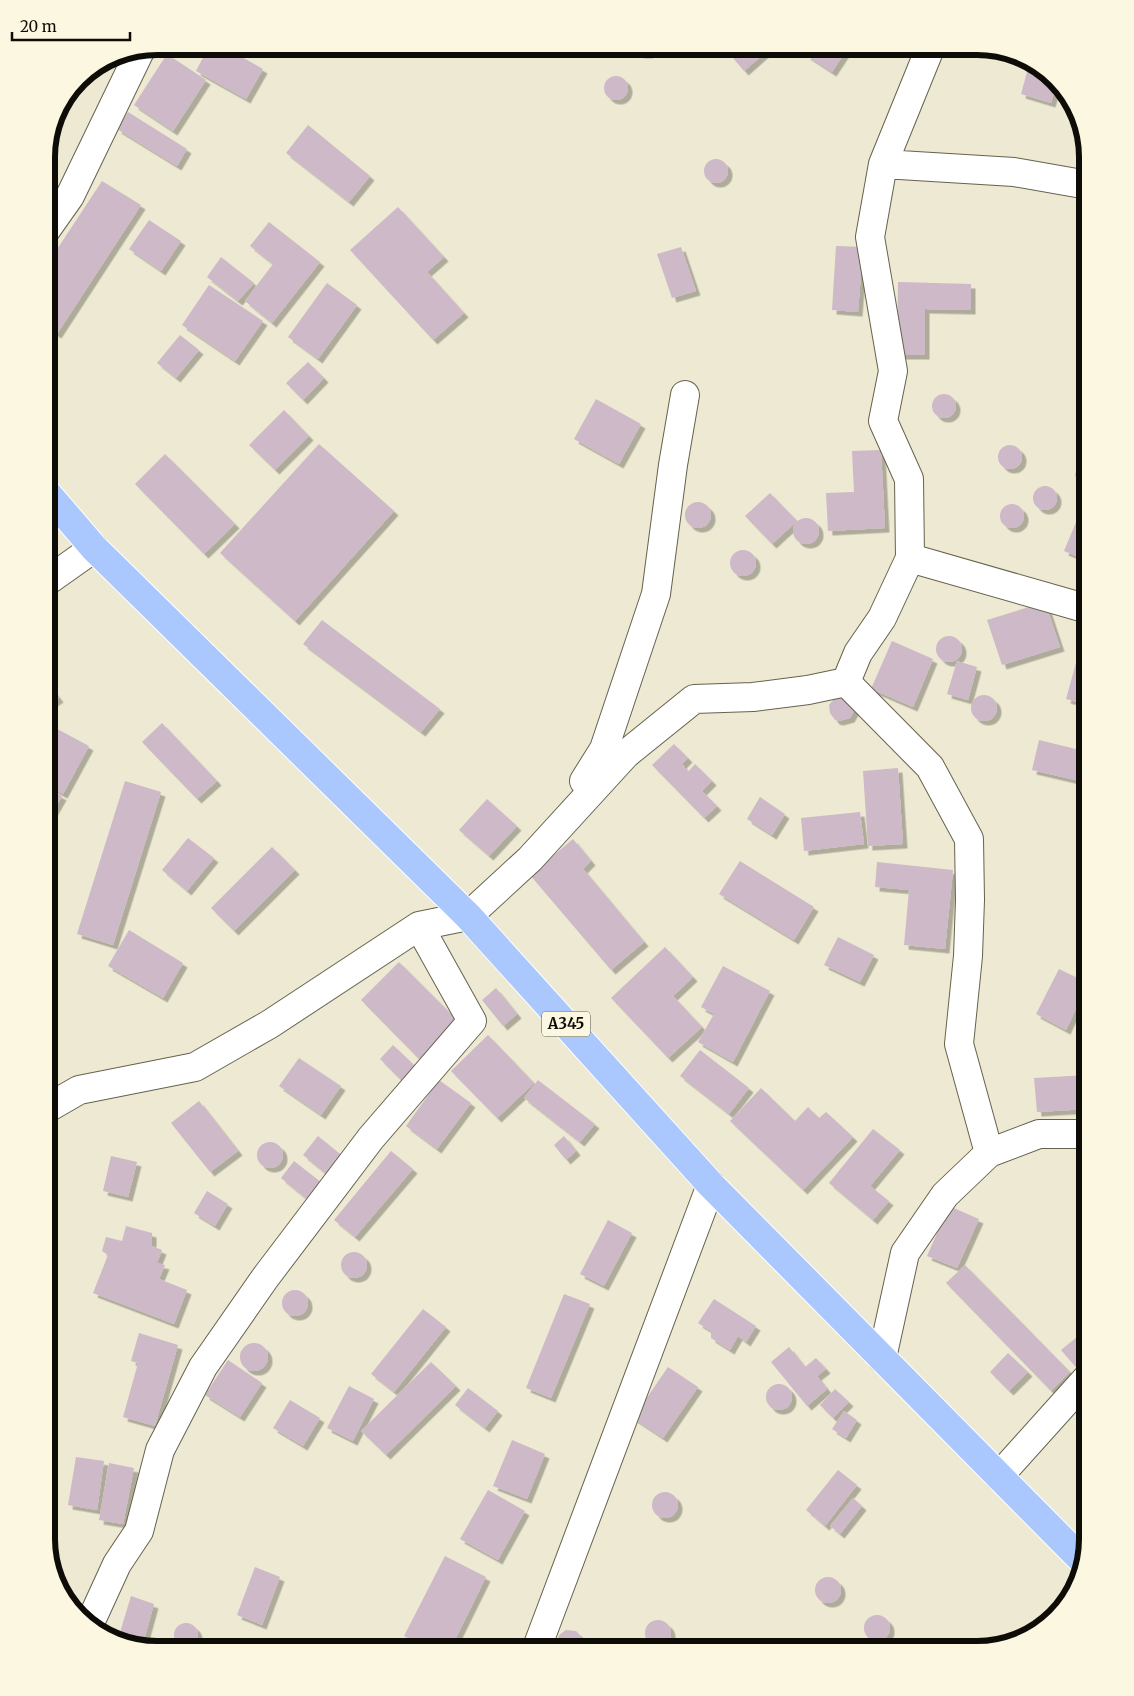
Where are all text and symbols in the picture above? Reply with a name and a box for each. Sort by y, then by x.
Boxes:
scale bar [12,10,130,42]
text: 20 m [20,17,57,36]
road number: A345 [542,1012,590,1036]

